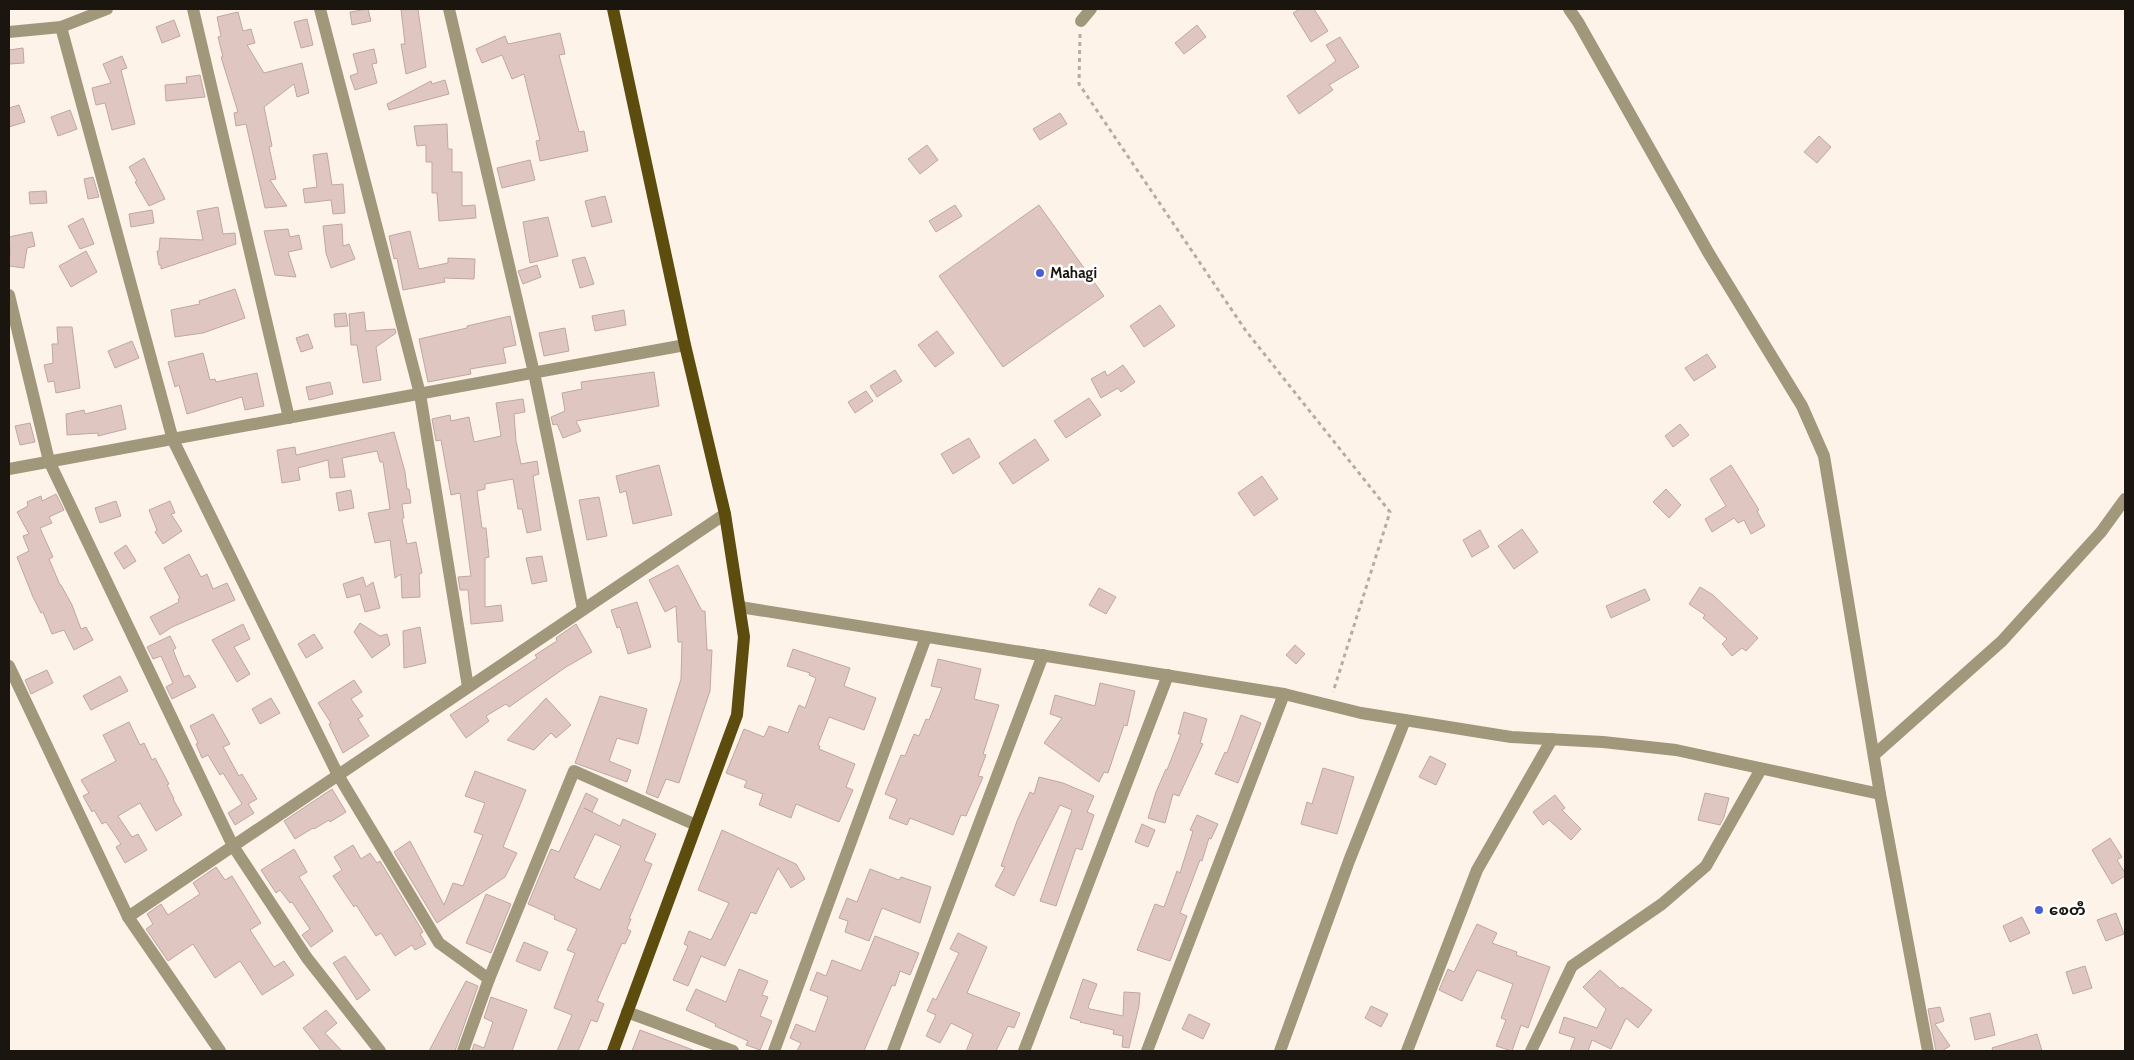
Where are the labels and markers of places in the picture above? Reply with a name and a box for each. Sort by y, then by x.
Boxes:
place label: Mahagi [1050,264,1097,282]
marker: Mahagi [1034,267,1046,279]
place label: စေတီ [2049,900,2086,919]
marker: စေတီ [2033,904,2045,916]

